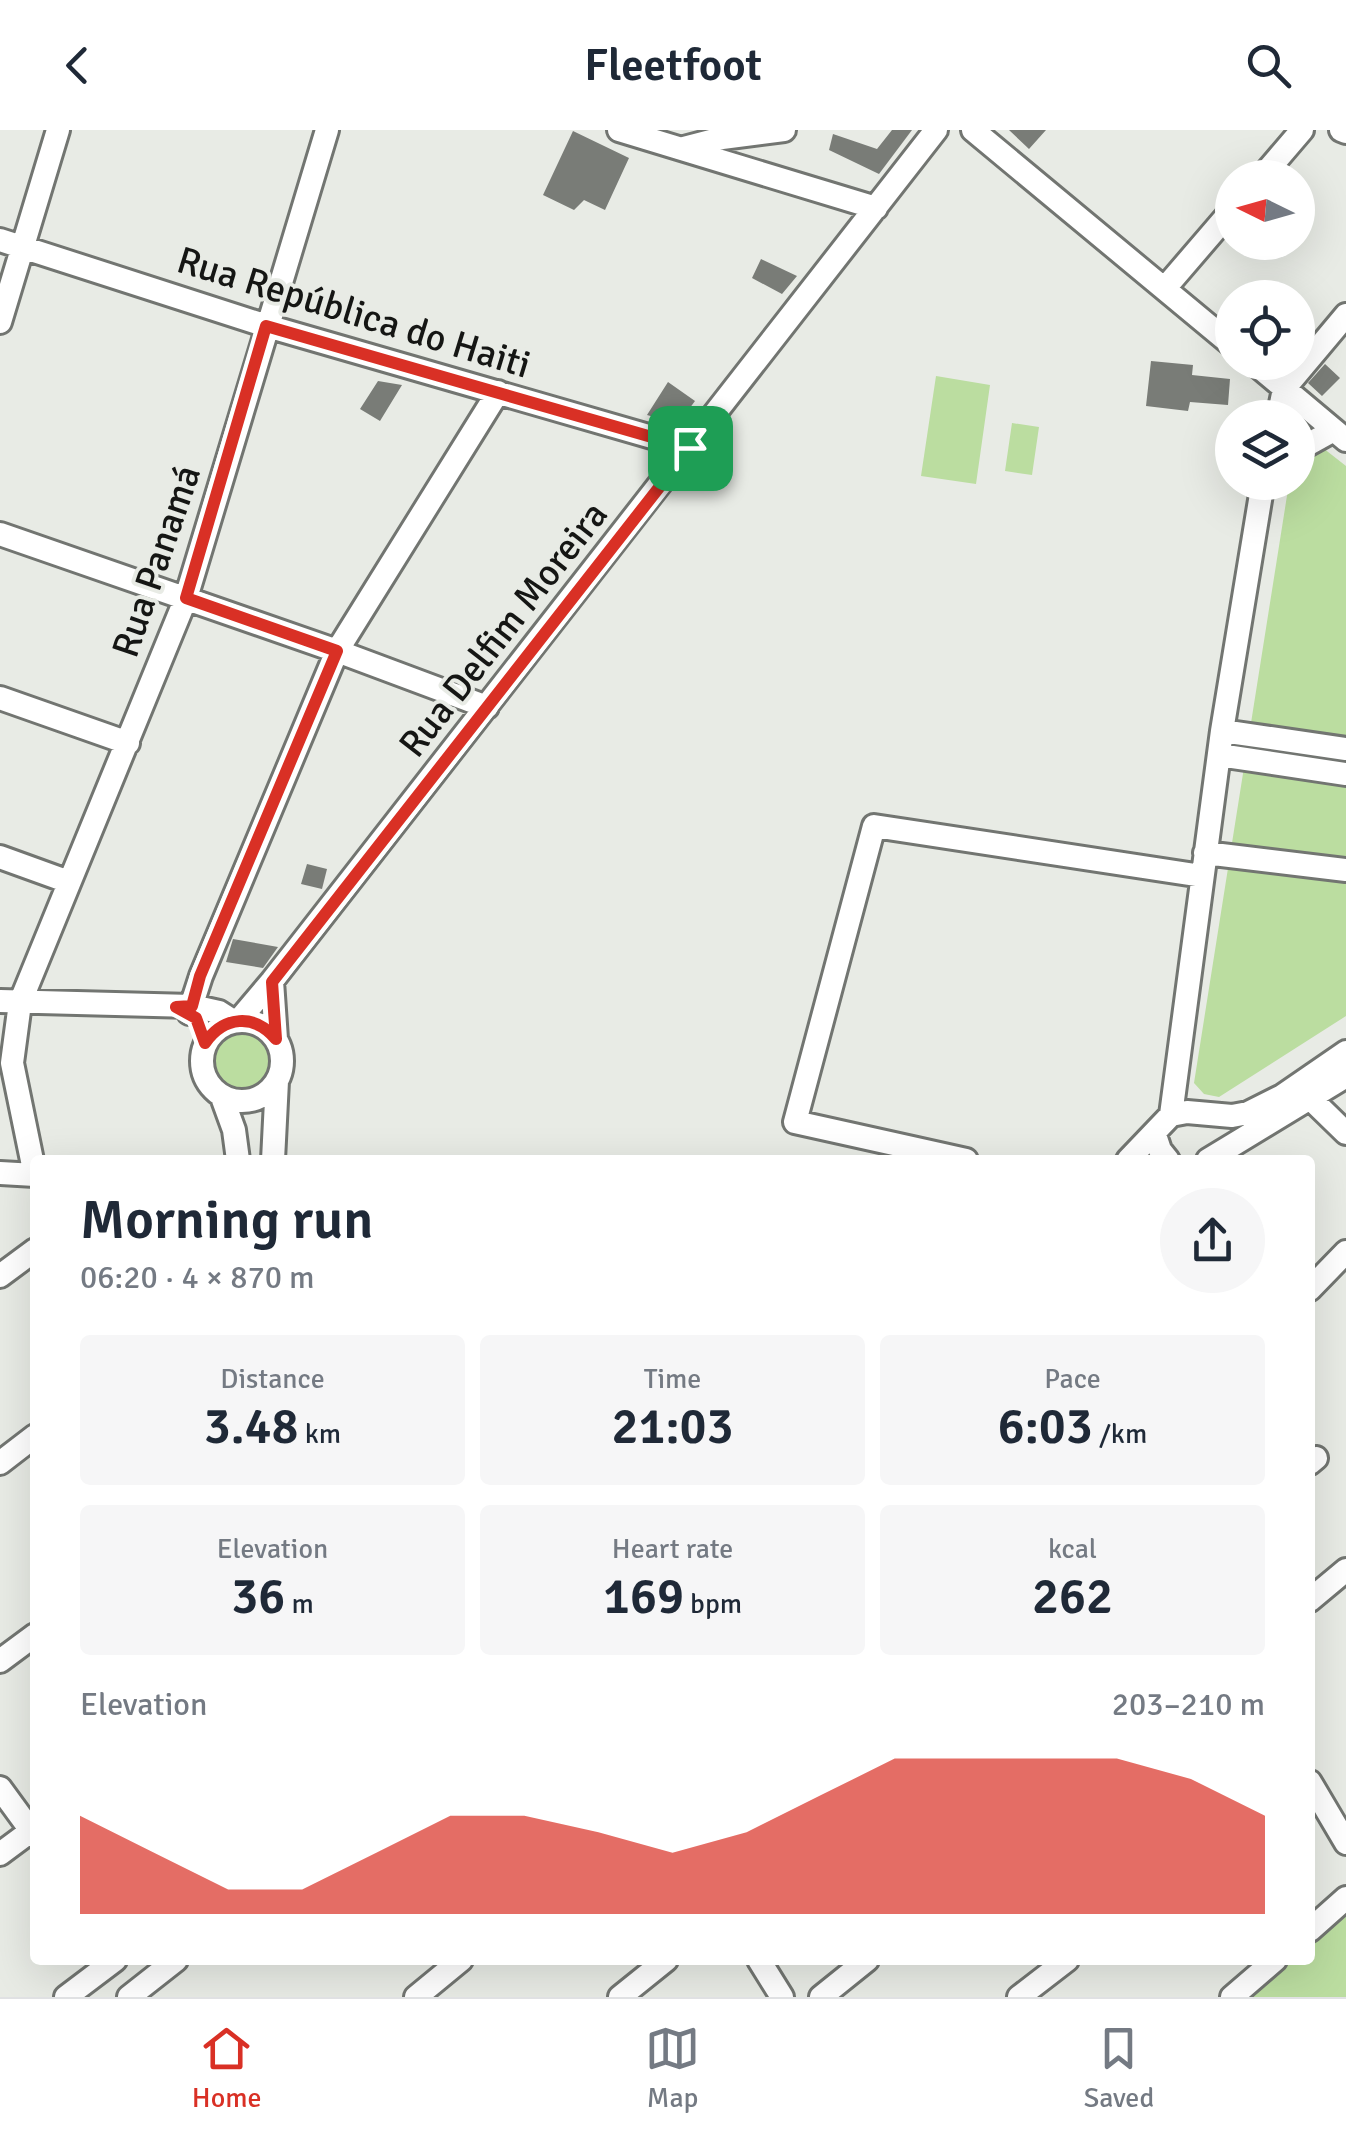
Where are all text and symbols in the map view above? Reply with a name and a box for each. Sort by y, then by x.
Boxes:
icon: back [50,38,105,93]
text: Fleetfoot [584,38,762,93]
icon: search [1241,38,1296,93]
north arrow [1215,160,1315,260]
map controls [1215,160,1315,500]
street label: Rua República do Haiti [172,236,536,389]
button: locate [1215,280,1315,380]
button: layers [1215,400,1315,500]
pin [648,406,733,491]
icon: arrive [663,421,718,476]
street label: Rua Panamá [102,459,211,663]
street label: Rua Delfim Moreira [389,492,618,767]
text: Morning run [80,1186,373,1254]
button: share [1160,1188,1265,1293]
text: 06:20 · 4 × 870 m [80,1258,315,1297]
text: Distance [220,1362,325,1396]
text: Time [644,1362,701,1396]
text: Pace [1044,1362,1101,1396]
text: 3.48 [204,1396,299,1458]
text: 21:03 [611,1396,734,1458]
text: 6:03 [998,1396,1093,1458]
text: km [299,1417,341,1451]
text: /km [1093,1417,1147,1451]
text: Elevation [217,1532,328,1566]
text: Heart rate [612,1532,733,1566]
text: kcal [1048,1532,1097,1566]
text: 36 [231,1566,285,1628]
text: 169 [603,1566,684,1628]
text: 262 [1032,1566,1113,1628]
text: m [285,1587,314,1621]
text: bpm [684,1587,742,1621]
text: Elevation [80,1685,207,1724]
text: 203–210 m [1112,1685,1265,1724]
tab: Home [192,2021,262,2115]
tab: Map [645,2021,700,2115]
tab: Saved [1084,2021,1154,2115]

